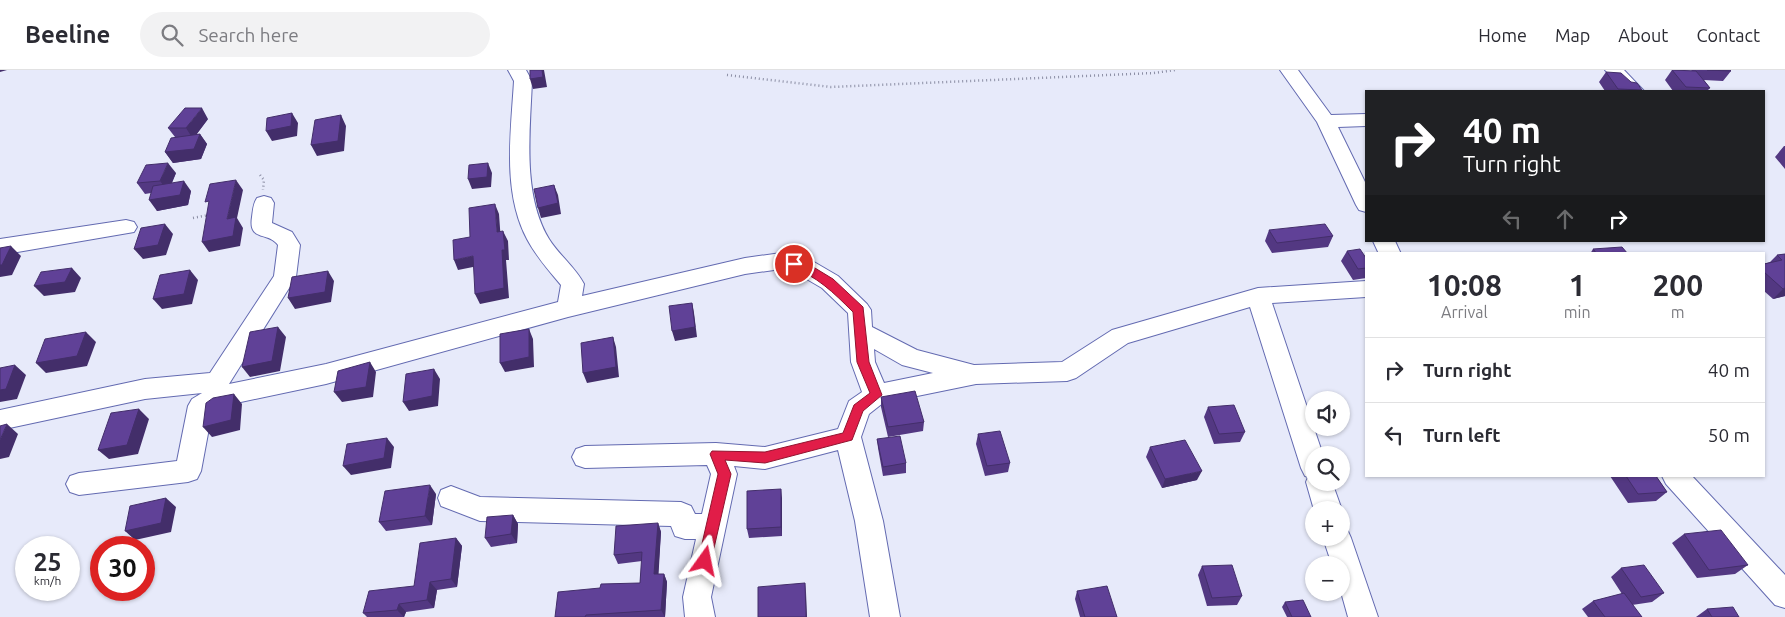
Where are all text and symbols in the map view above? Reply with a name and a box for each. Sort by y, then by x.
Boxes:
search box [140,12,490,57]
text: Beeline [25,21,110,48]
icon: search [158,21,186,49]
text: Search here [198,24,299,46]
text: Home [1478,25,1527,45]
text: Map [1555,25,1590,45]
text: About [1618,25,1668,45]
text: Contact [1696,25,1760,45]
icon: right [1380,110,1445,175]
text: 40 m [1463,110,1541,150]
text: Turn right [1463,151,1561,176]
icon: left [1498,205,1526,233]
icon: ahead [1551,205,1579,233]
icon: right [1604,205,1632,233]
pin [773,243,815,285]
icon: arrive [780,250,808,278]
text: 10:08 [1427,268,1502,302]
text: 1 [1569,268,1586,302]
text: 200 [1652,268,1703,302]
text: Arrival [1441,303,1488,321]
text: min [1564,303,1591,321]
text: m [1671,303,1685,321]
icon: right [1380,356,1408,384]
text: Turn right [1423,359,1511,381]
text: 40 m [1708,359,1750,381]
map controls [1305,391,1350,601]
button: sound [1305,391,1350,436]
icon: left [1380,421,1408,449]
text: Turn left [1423,424,1501,446]
text: 50 m [1708,424,1750,446]
button: search [1305,446,1350,491]
button: + [1305,501,1350,546]
position arrow [678,534,730,586]
speed limit sign: 30 [90,536,155,601]
text: 25 [33,548,62,576]
button: − [1305,556,1350,601]
text: km/h [34,574,61,587]

